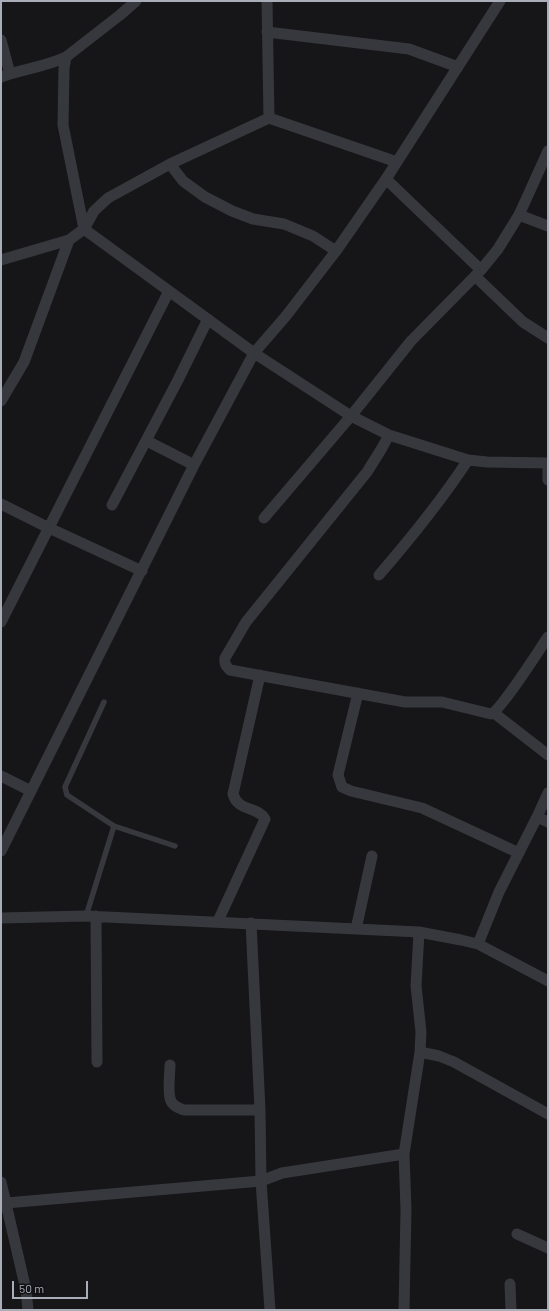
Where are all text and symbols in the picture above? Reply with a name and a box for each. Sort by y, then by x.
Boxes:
scale bar [14,1273,90,1299]
text: 50 m [19,1281,44,1295]

